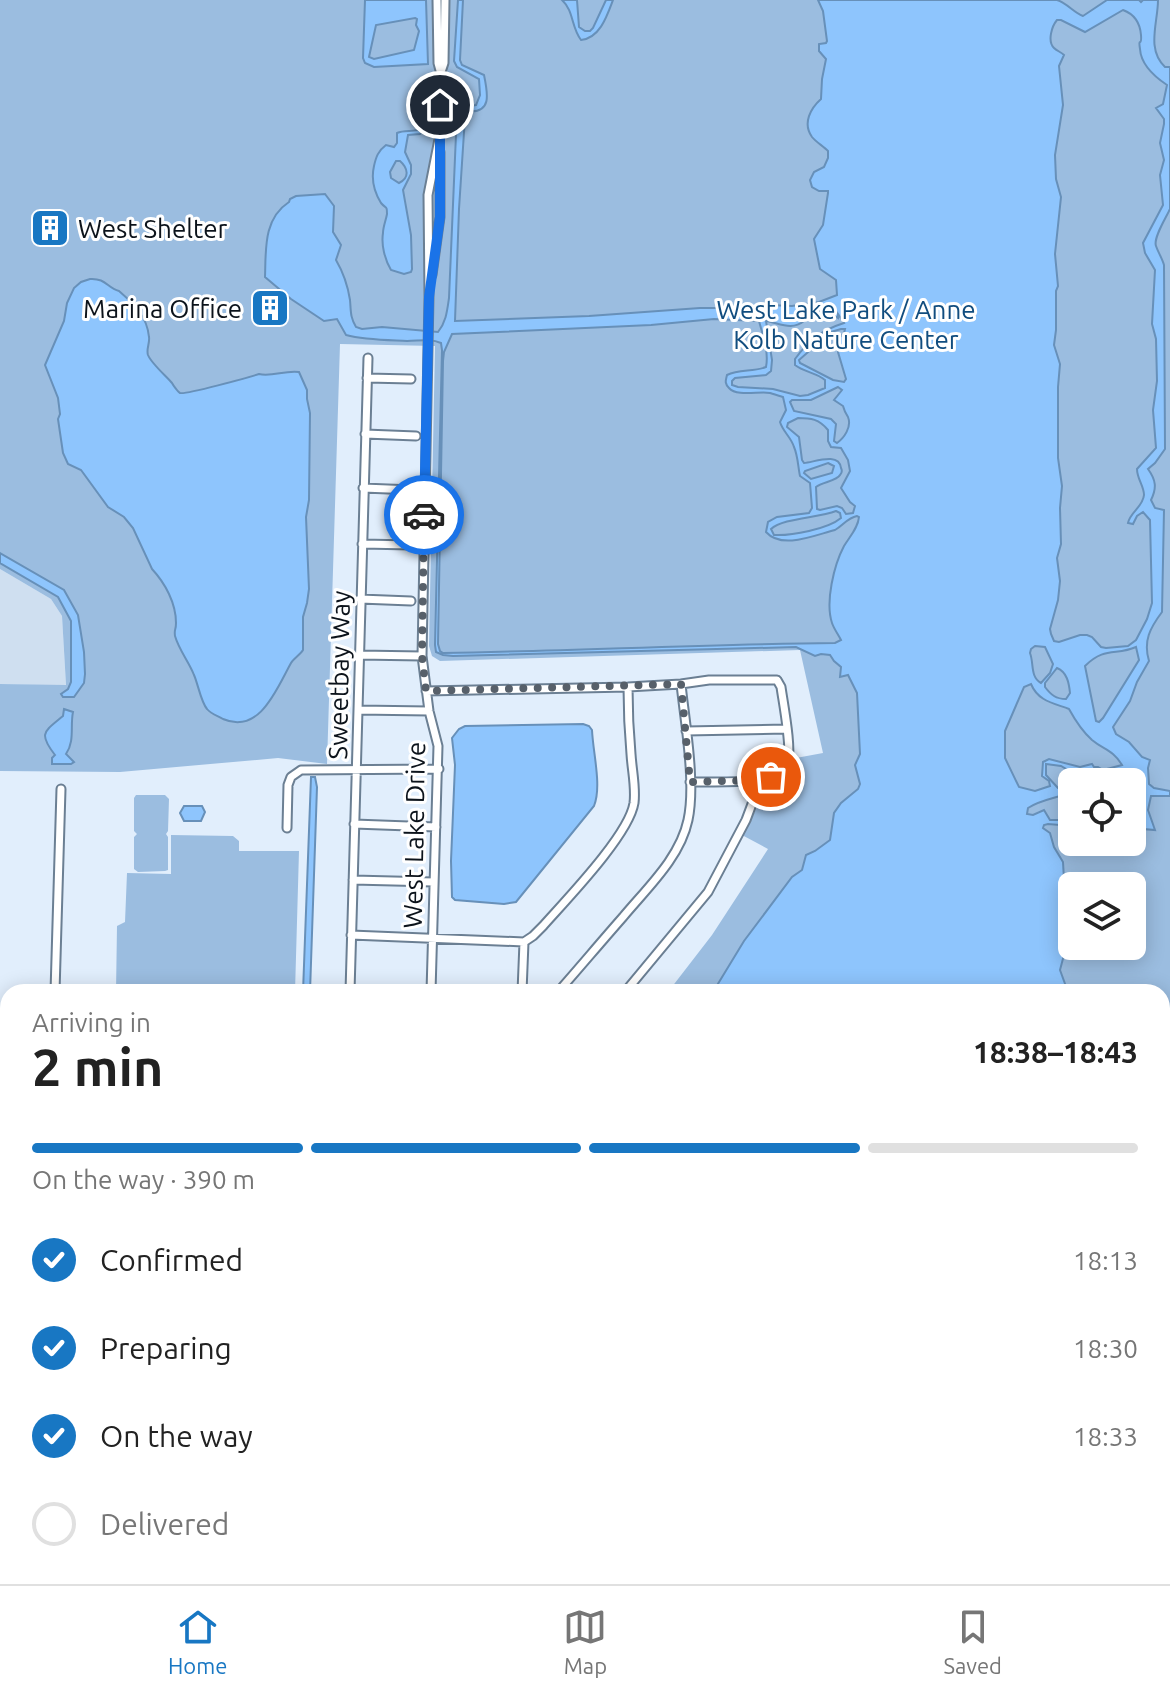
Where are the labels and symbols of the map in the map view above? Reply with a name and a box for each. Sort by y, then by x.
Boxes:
pin [406,71,474,139]
building icon: West Shelter [29,207,71,249]
place label: West Shelter [78,214,228,243]
building icon: Marina Office [249,287,291,329]
place label: Marina Office [83,294,242,323]
park label: West Lake Park / Anne Kolb Nature Center [716,295,976,354]
courier [384,475,464,555]
street label: Sweetbay Way [323,590,355,760]
street label: West Lake Drive [398,741,430,929]
pin [737,743,805,811]

